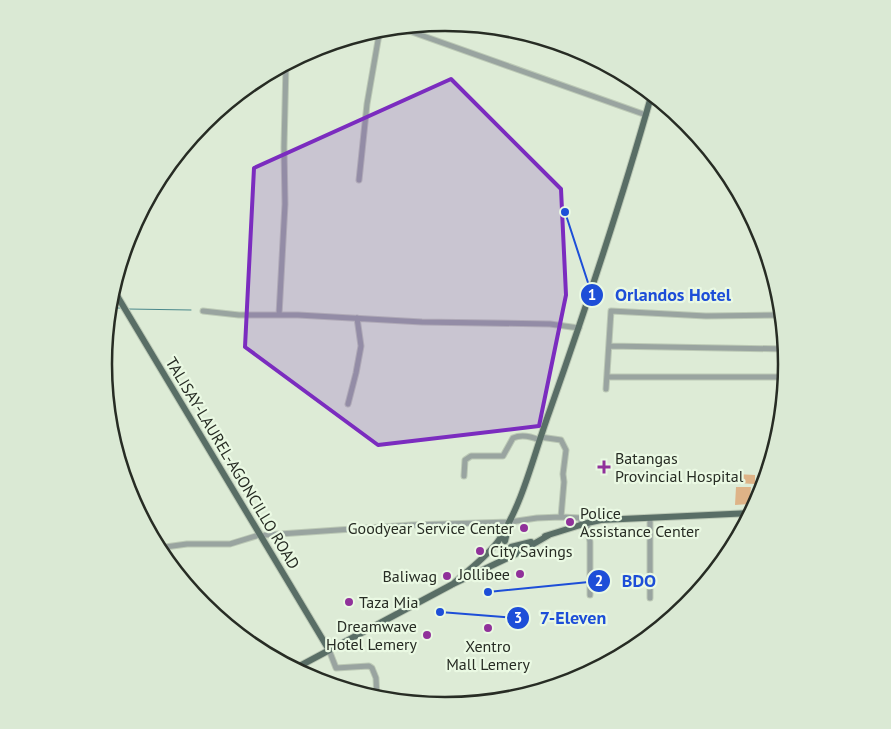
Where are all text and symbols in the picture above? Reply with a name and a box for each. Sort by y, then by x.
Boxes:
callout: Orlandos Hotel [580,279,741,312]
text: Orlandos Hotel [615,283,732,306]
text: 1 [588,285,596,304]
street label: TALISAY-LAUREL-AGONCILLO ROAD [162,353,304,573]
place label: Batangas Provincial Hospital [615,448,744,486]
marker: Batangas Provincial Hospital [597,460,611,474]
place label: Police Assistance Center [580,503,700,541]
marker: Police Assistance Center [564,516,576,528]
place label: Goodyear Service Center [348,518,515,538]
marker: Goodyear Service Center [518,522,530,534]
place label: City Savings [490,541,573,561]
marker: City Savings [474,545,486,557]
place label: Jollibee [457,564,510,584]
callout: BDO [587,564,666,597]
place label: Baliwag [382,566,437,586]
marker: Jollibee [514,568,526,580]
text: BDO [622,569,656,592]
marker: Baliwag [441,570,453,582]
text: 2 [595,571,603,590]
place label: Taza Mia [359,592,418,612]
marker: Taza Mia [343,596,355,608]
callout: 7-Eleven [505,602,617,635]
text: 7-Eleven [540,606,606,629]
text: 3 [514,608,522,627]
place label: Dreamwave Hotel Lemery [326,616,418,654]
marker: Xentro Mall Lemery [482,622,494,634]
marker: Dreamwave Hotel Lemery [421,629,433,641]
place label: Xentro Mall Lemery [446,636,530,674]

